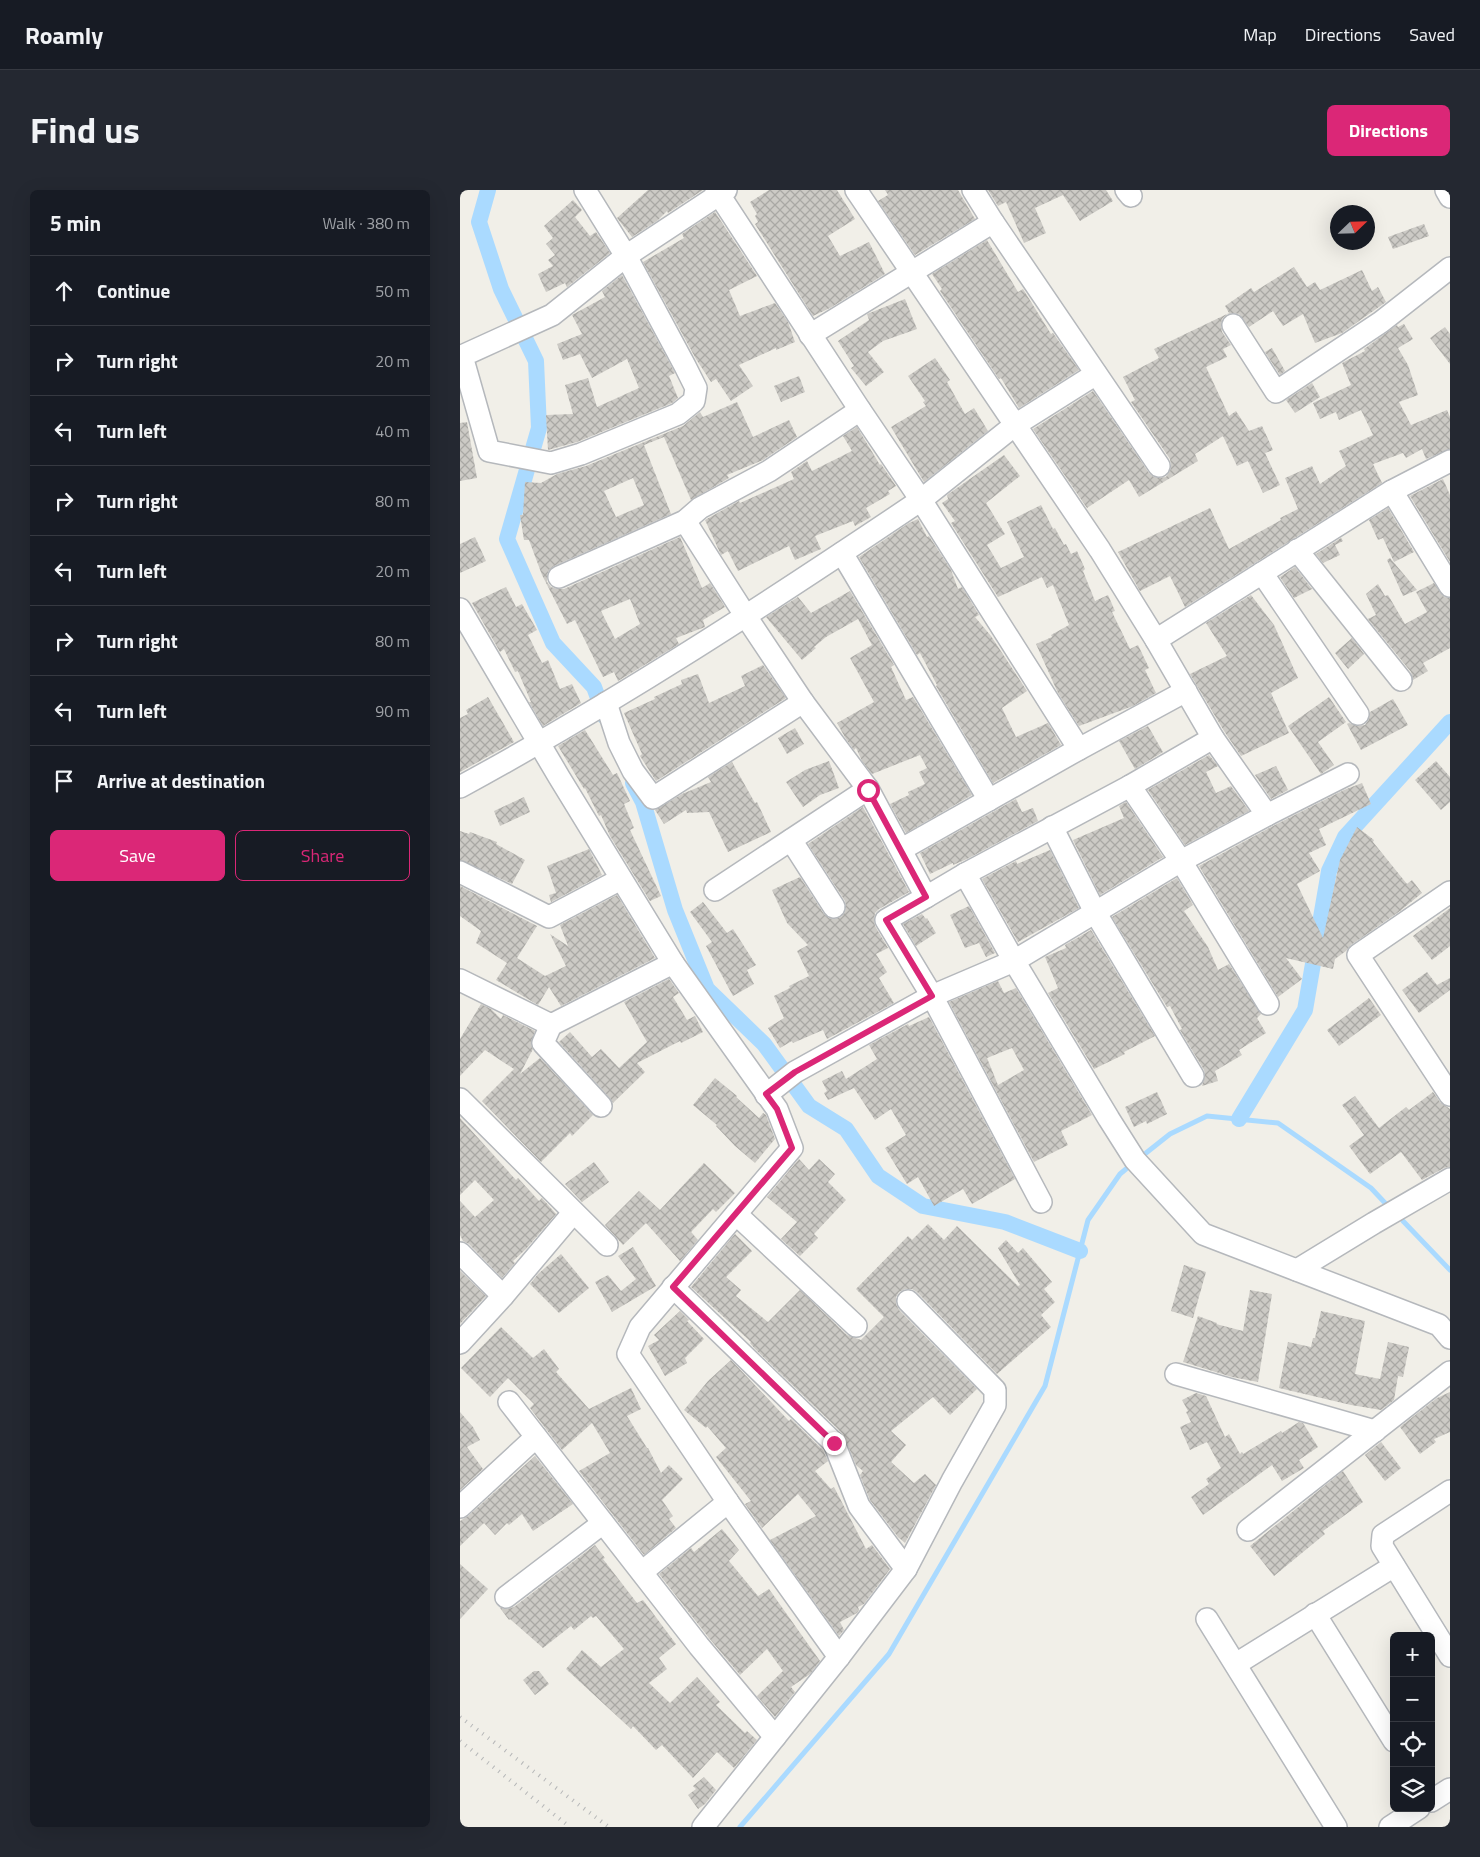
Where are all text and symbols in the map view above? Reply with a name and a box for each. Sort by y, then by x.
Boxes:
text: Roamly [25,17,103,53]
text: Map [1243,21,1277,48]
text: Directions [1305,21,1381,48]
text: Saved [1409,21,1455,48]
text: Find us [30,103,140,157]
button: Directions [1327,105,1450,156]
north arrow [1330,205,1375,250]
text: 5 min [50,207,101,239]
text: Walk · 380 m [322,211,410,235]
text: Continue [97,276,170,305]
icon: ahead [50,277,78,305]
text: 50 m [375,279,410,303]
text: Turn right [97,346,178,375]
icon: right [50,347,78,375]
text: 20 m [375,349,410,373]
text: Turn left [97,416,167,445]
icon: left [50,417,78,445]
text: 40 m [375,419,410,443]
text: Turn right [97,486,178,515]
icon: right [50,487,78,515]
text: 80 m [375,489,410,513]
text: Turn left [97,556,167,585]
icon: left [50,557,78,585]
text: 20 m [375,559,410,583]
text: Turn right [97,626,178,655]
icon: right [50,627,78,655]
text: 80 m [375,629,410,653]
text: Turn left [97,696,167,725]
icon: left [50,697,78,725]
text: 90 m [375,699,410,723]
text: Arrive at destination [97,766,265,795]
icon: arrive [50,767,78,795]
route start [857,779,880,802]
button: Save [50,830,225,881]
button: Share [235,830,410,881]
route end [823,1432,846,1455]
map controls [1390,1632,1435,1812]
button: + [1390,1632,1435,1677]
button: − [1390,1677,1435,1722]
button: locate [1390,1722,1435,1767]
button: layers [1390,1767,1435,1812]

